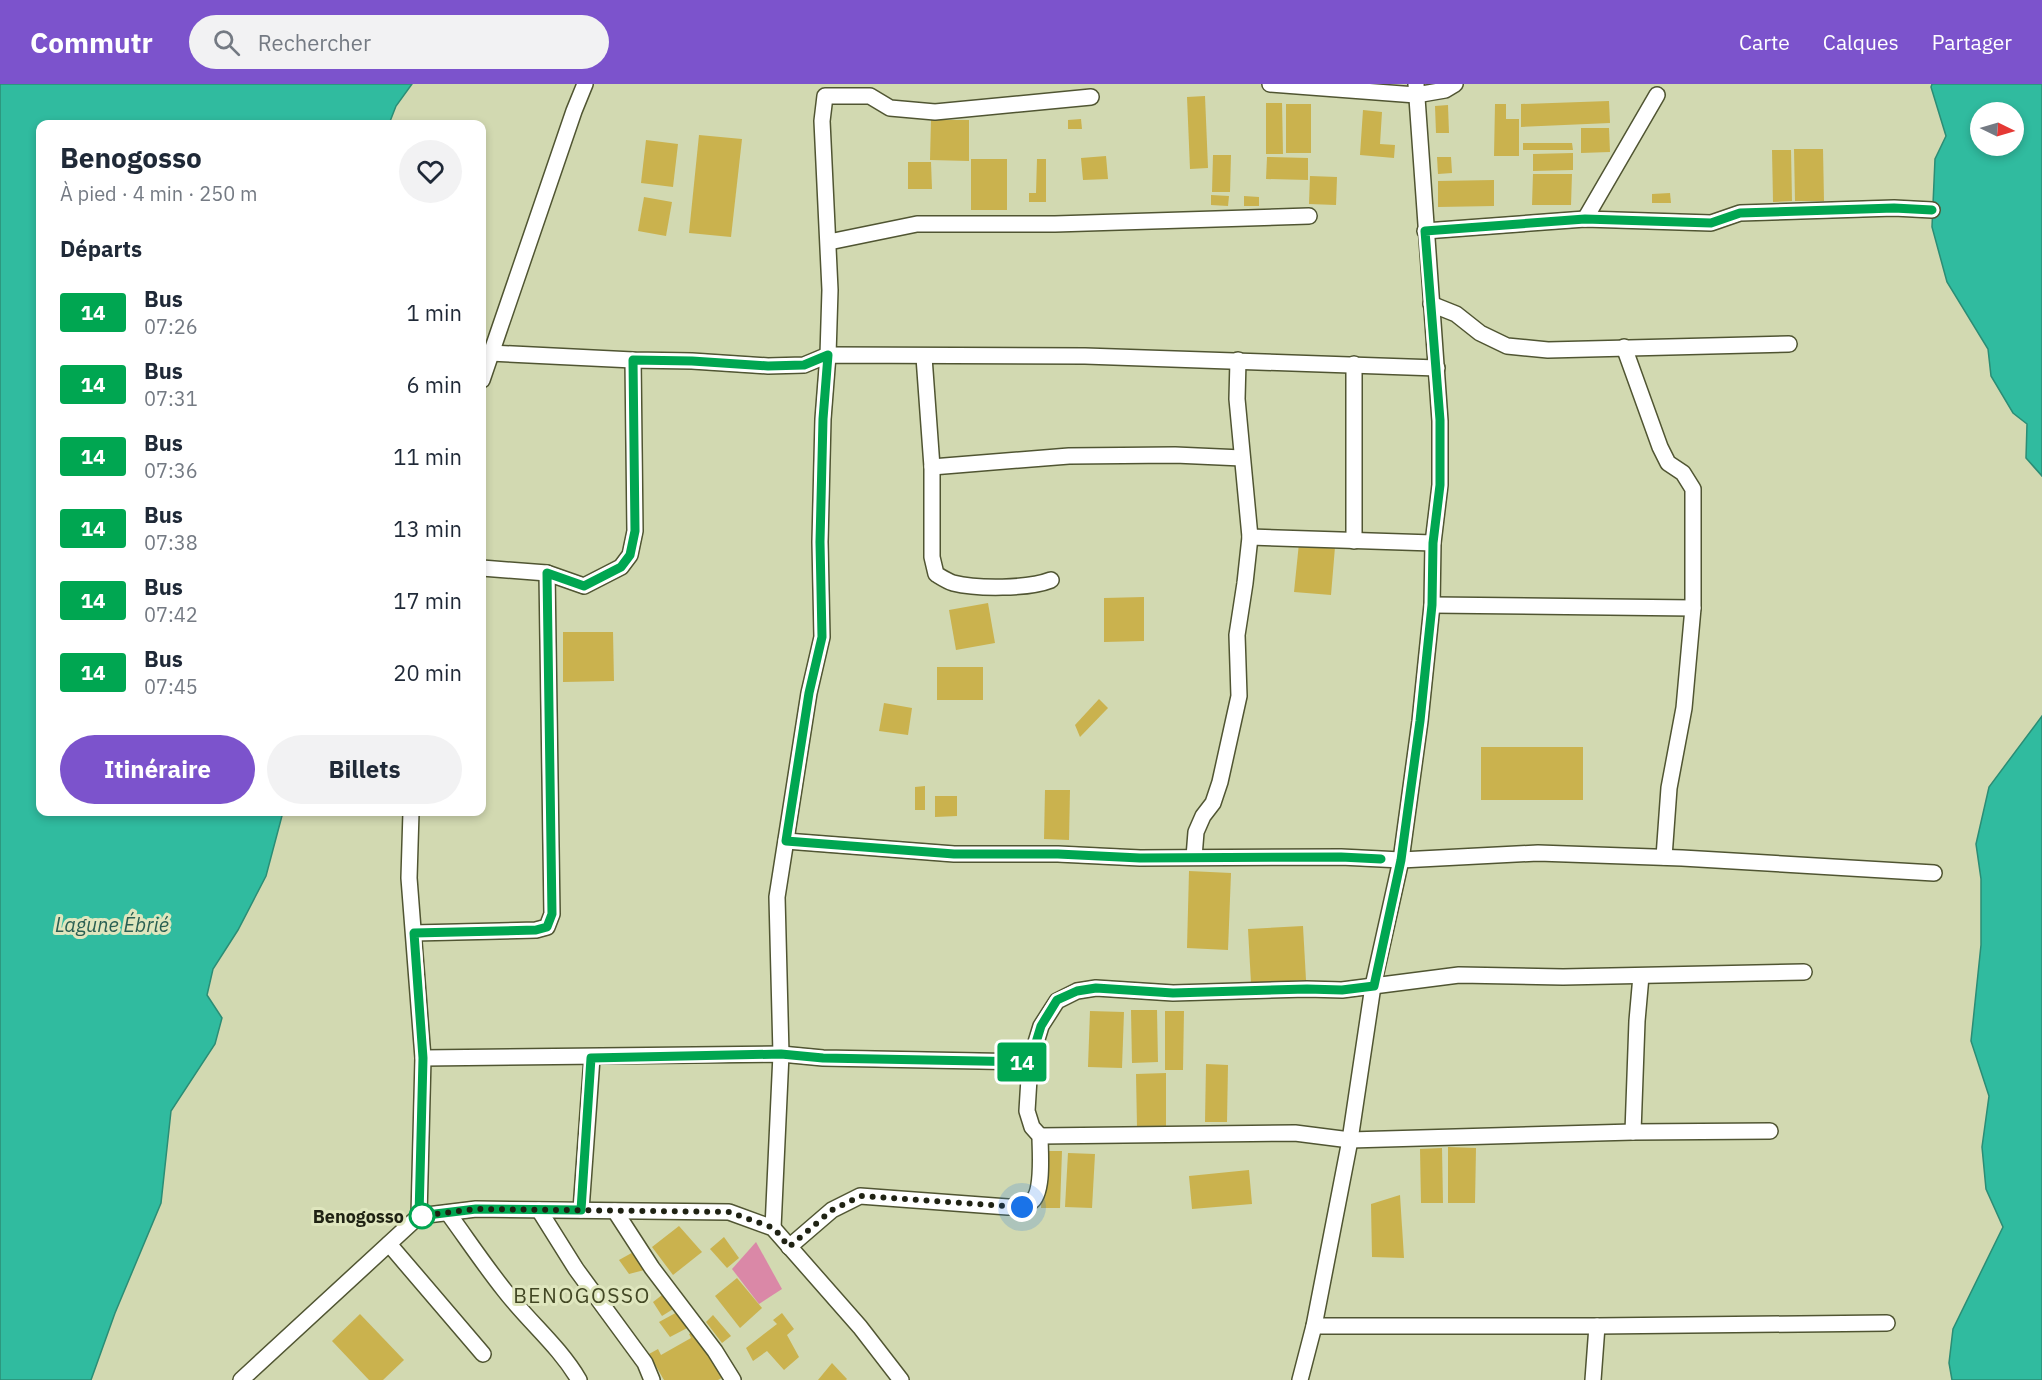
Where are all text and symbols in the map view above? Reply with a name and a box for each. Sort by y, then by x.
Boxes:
search box [189,15,609,69]
text: Commutr [30,24,153,61]
icon: search [210,26,243,59]
text: Rechercher [258,28,371,57]
text: Carte [1739,28,1790,56]
text: Calques [1823,28,1899,56]
text: Partager [1932,28,2012,56]
north arrow [1970,102,2024,156]
map controls [1970,102,2024,156]
text: Benogosso [60,139,202,176]
button: heart [399,140,462,203]
text: À pied · 4 min · 250 m [60,180,257,207]
text: Départs [60,234,142,263]
text: Bus [144,284,183,313]
text: 14 [80,298,106,326]
text: 1 min [406,298,462,327]
text: 07:26 [144,313,198,340]
text: Bus [144,356,183,385]
text: 14 [80,370,106,398]
text: 6 min [406,370,462,399]
text: 07:31 [144,385,198,412]
text: Bus [144,428,183,457]
text: 14 [80,442,106,470]
text: 11 min [393,442,462,471]
text: 07:36 [144,457,198,484]
text: Bus [144,500,183,529]
text: 14 [80,514,106,542]
text: 13 min [393,514,462,543]
text: 07:38 [144,529,198,556]
text: Bus [144,572,183,601]
text: 14 [80,586,106,614]
text: 17 min [393,586,462,615]
text: 07:42 [144,601,198,628]
text: Bus [144,644,183,673]
text: 14 [80,658,106,686]
text: 20 min [393,658,462,687]
text: 07:45 [144,673,198,700]
button: Itinéraire [60,735,255,804]
button: Billets [267,735,462,804]
water label: Lagune Ébrié [55,911,169,938]
line badge: 14 [995,1042,1049,1082]
text: 14 [1009,1048,1035,1076]
your location [1007,1192,1037,1222]
marker: Benogosso [409,1203,435,1229]
place label: Benogosso [313,1205,404,1228]
district label: BENOGOSSO [513,1281,651,1309]

